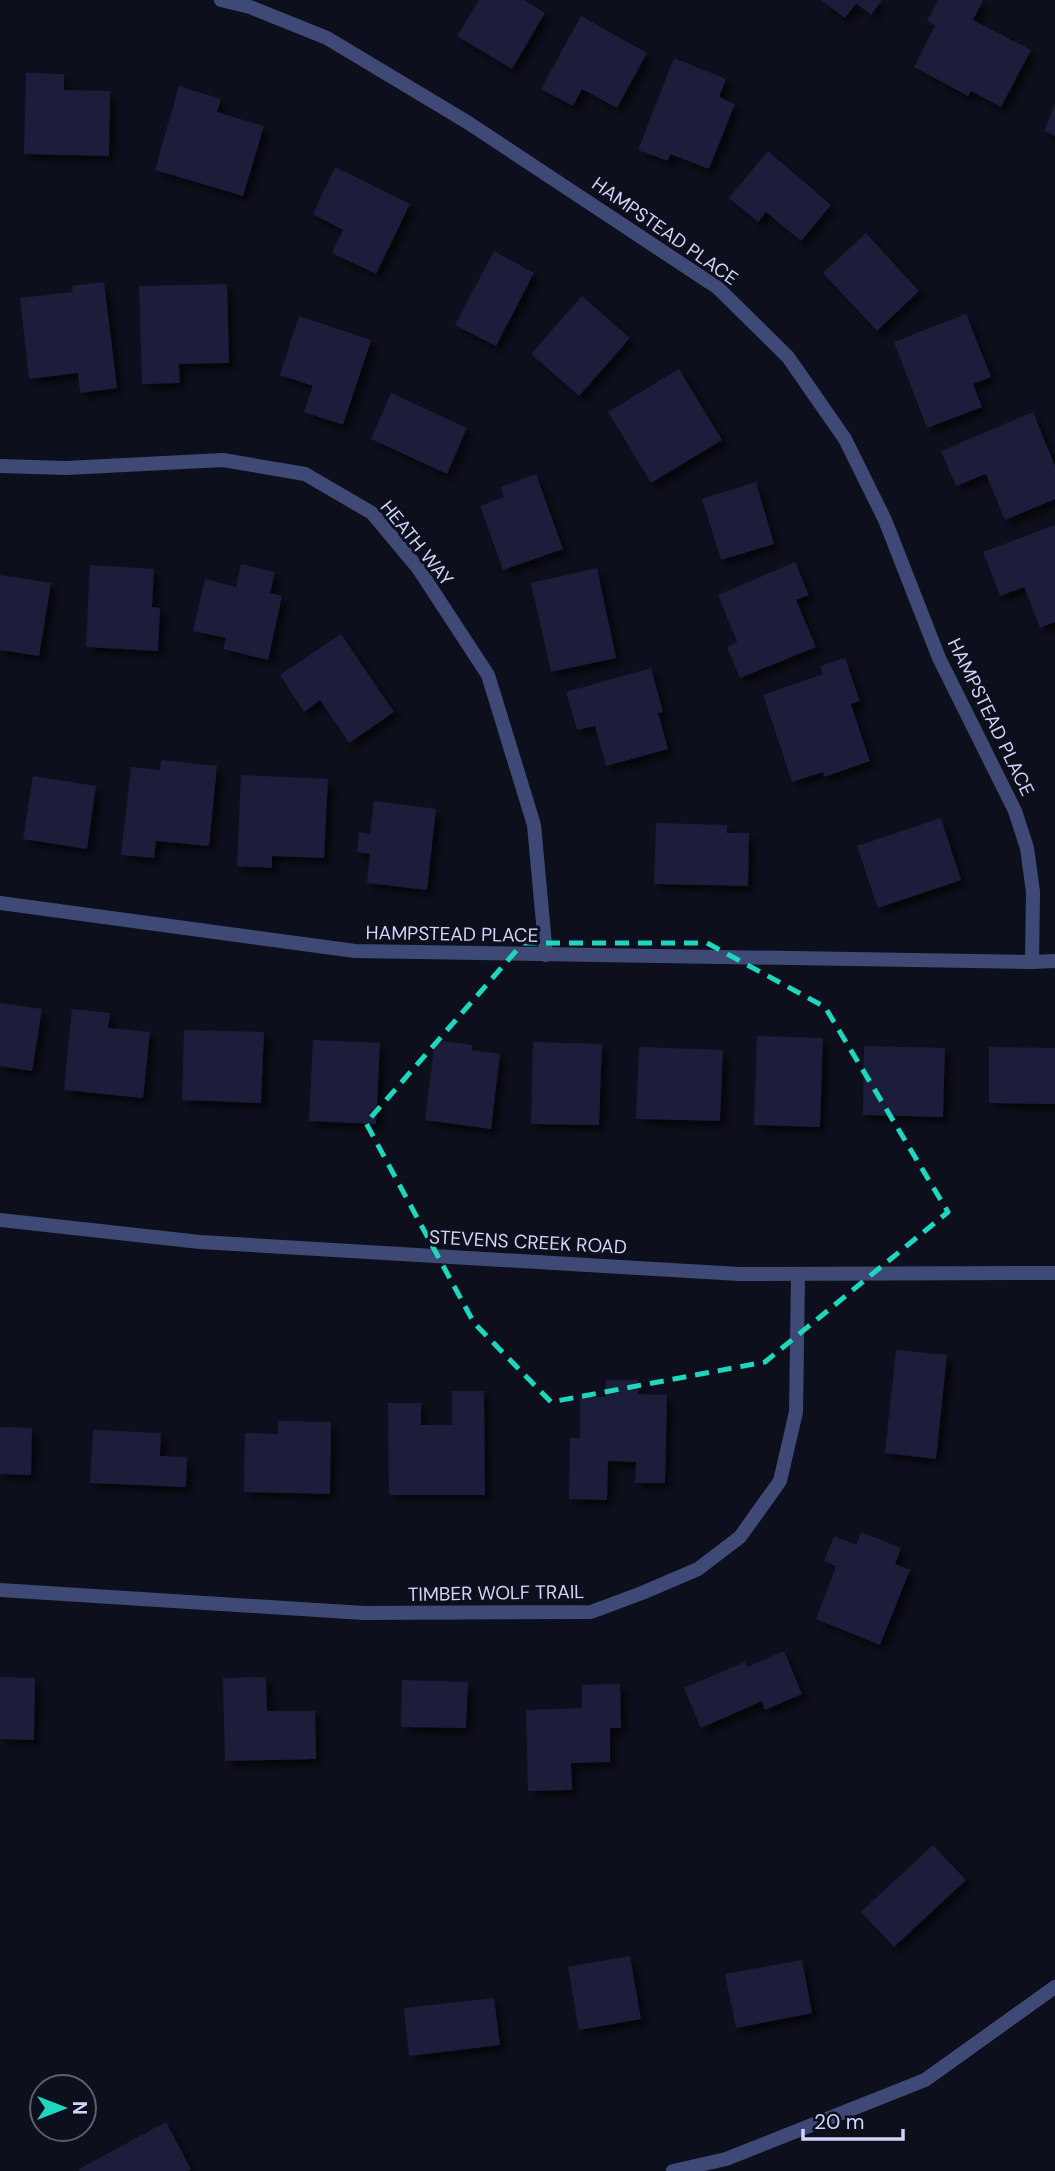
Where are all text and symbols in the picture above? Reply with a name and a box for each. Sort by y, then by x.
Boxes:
street label: HAMPSTEAD PLACE [587,171,743,291]
street label: HEATH WAY [375,495,459,591]
street label: HAMPSTEAD PLACE [942,634,1040,800]
street label: HAMPSTEAD PLACE [365,920,539,948]
street label: STEVENS CREEK ROAD [428,1224,628,1260]
street label: TIMBER WOLF TRAIL [408,1579,584,1607]
north arrow [28,2073,98,2143]
scale bar [803,2098,903,2142]
text: N [67,2101,92,2115]
text: 20 m [814,2108,865,2136]

